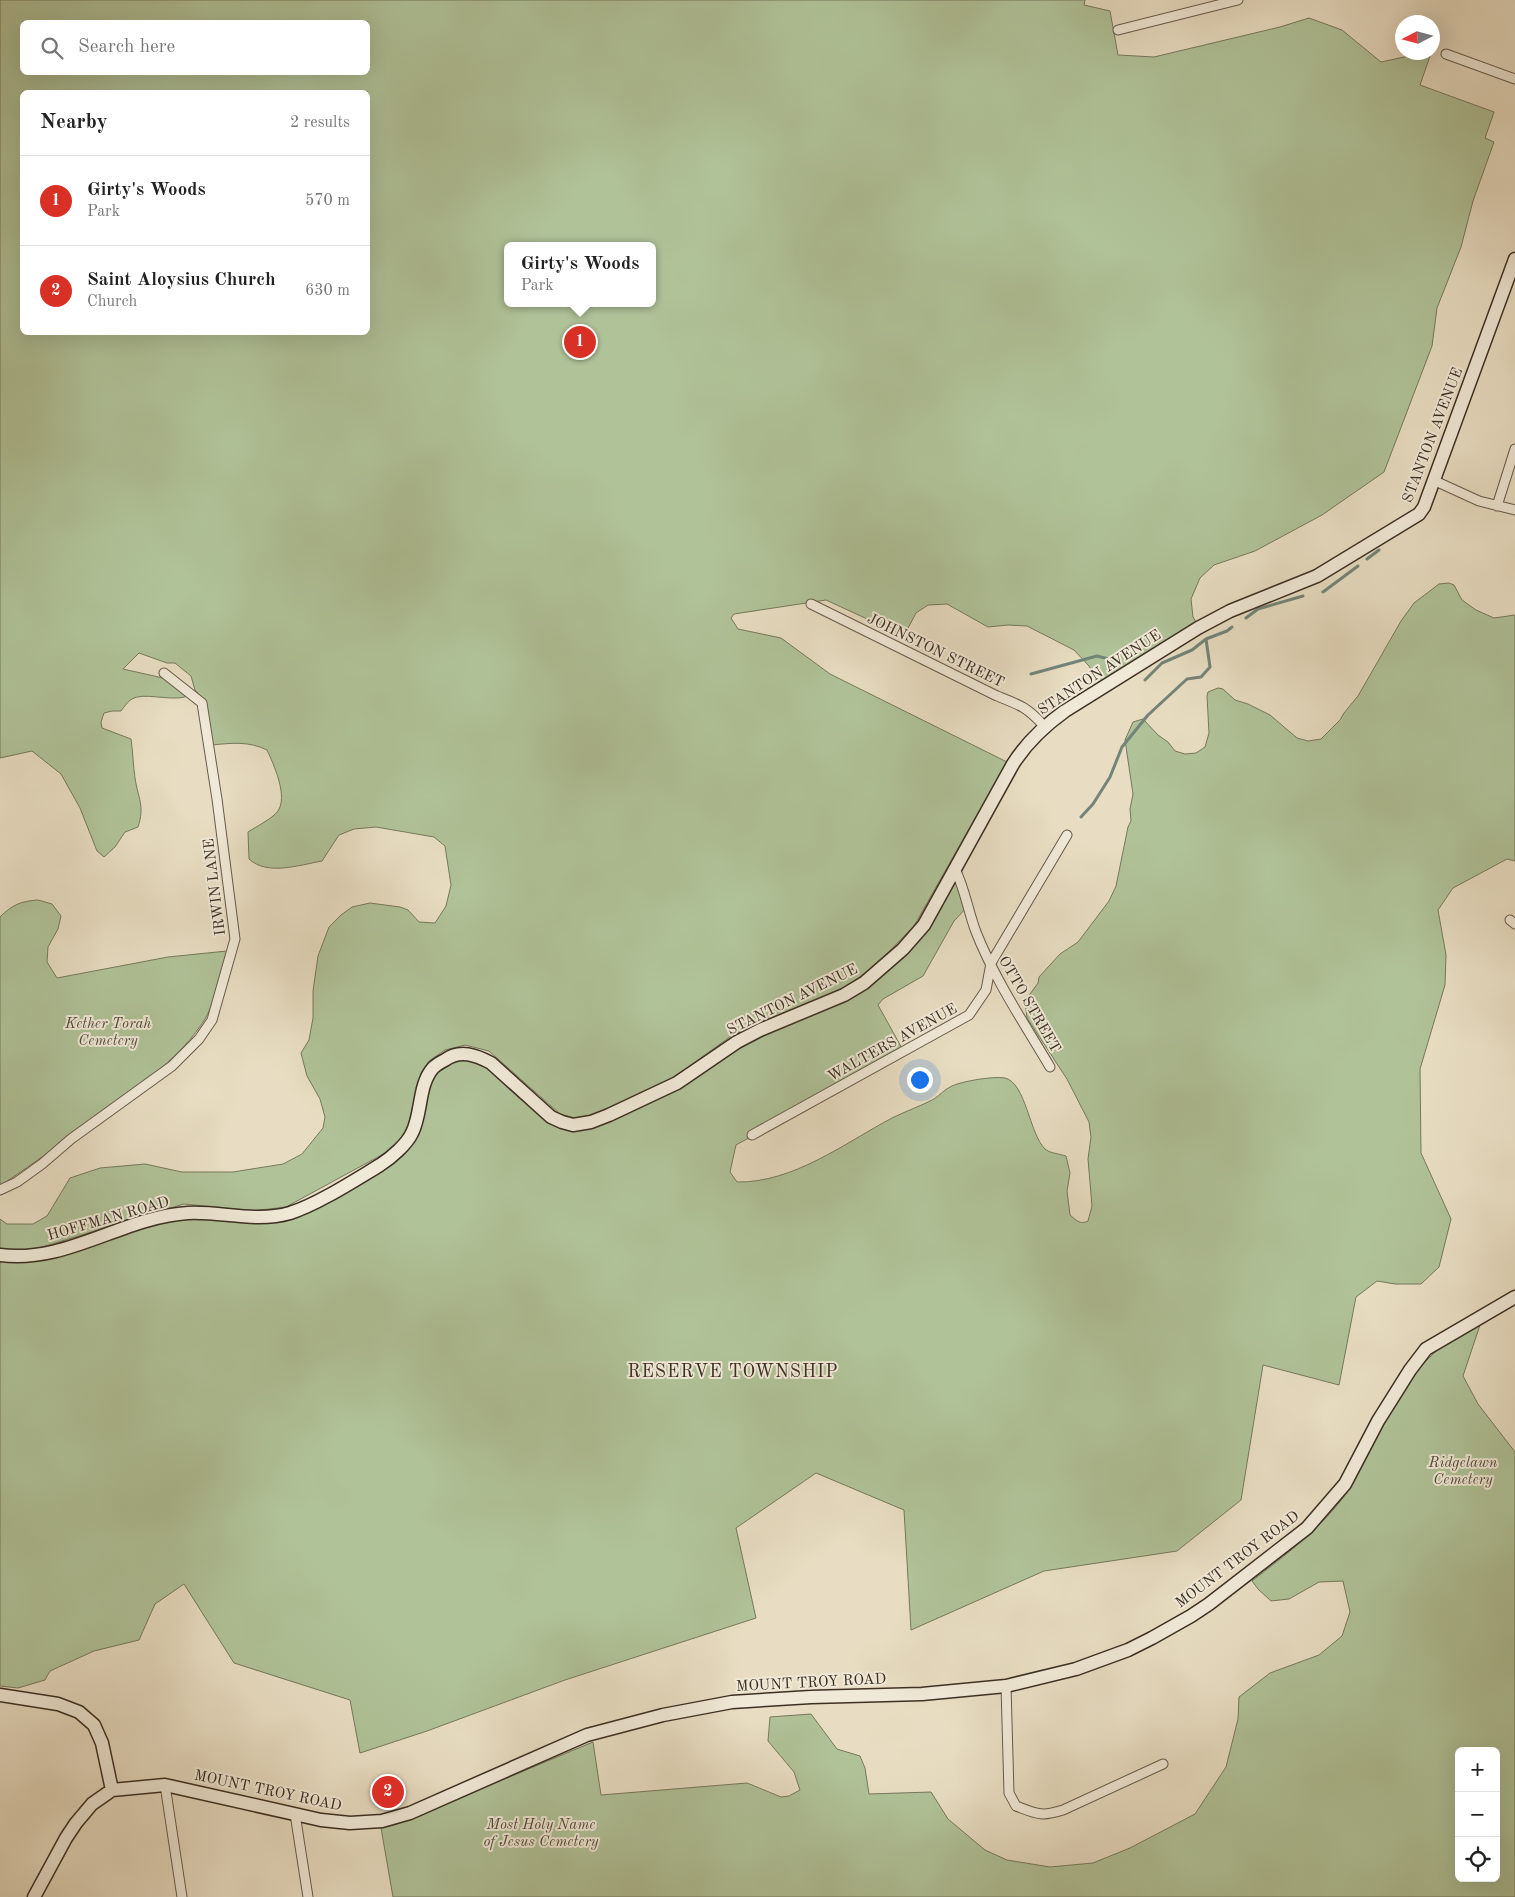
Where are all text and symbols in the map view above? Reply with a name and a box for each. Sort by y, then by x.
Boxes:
north arrow [1395,15,1440,60]
search box [20,20,370,75]
icon: search [38,34,66,62]
text: Search here [78,38,175,57]
text: Nearby [40,112,108,133]
text: 2 results [290,115,350,131]
text: Girty's Woods [87,181,206,200]
text: 1 [51,193,61,209]
text: 570 m [305,193,350,209]
text: Park [87,204,120,220]
popup [504,242,656,307]
text: Girty's Woods [521,255,639,274]
text: Saint Aloysius Church [87,271,276,290]
text: Park [521,278,554,294]
text: 2 [51,283,61,299]
text: 630 m [305,283,350,299]
text: Church [87,294,137,310]
pin: 1 [564,323,596,361]
street label: STANTON AVENUE [1401,366,1466,505]
street label: JOHNSTON STREET [864,612,1006,691]
street label: STANTON AVENUE [1036,628,1164,719]
street label: IRWIN LANE [202,837,229,936]
street label: OTTO STREET [995,954,1062,1056]
street label: STANTON AVENUE [725,962,860,1039]
street label: WALTERS AVENUE [826,1002,960,1085]
park label: Kether Torah Cemetery [64,1017,151,1049]
your location [907,1067,933,1093]
street label: HOFFMAN ROAD [46,1195,171,1244]
district label: RESERVE TOWNSHIP [628,1363,838,1381]
park label: Ridgelawn Cemetery [1428,1456,1498,1488]
street label: MOUNT TROY ROAD [1173,1509,1302,1611]
street label: MOUNT TROY ROAD [736,1672,887,1695]
map controls [1455,1747,1500,1882]
button: + [1455,1747,1500,1792]
street label: MOUNT TROY ROAD [193,1768,343,1814]
pin: 2 [372,1773,404,1811]
button: − [1455,1792,1500,1837]
park label: Most Holy Name of Jesus Cemetery [483,1818,599,1850]
button: locate [1455,1837,1500,1882]

